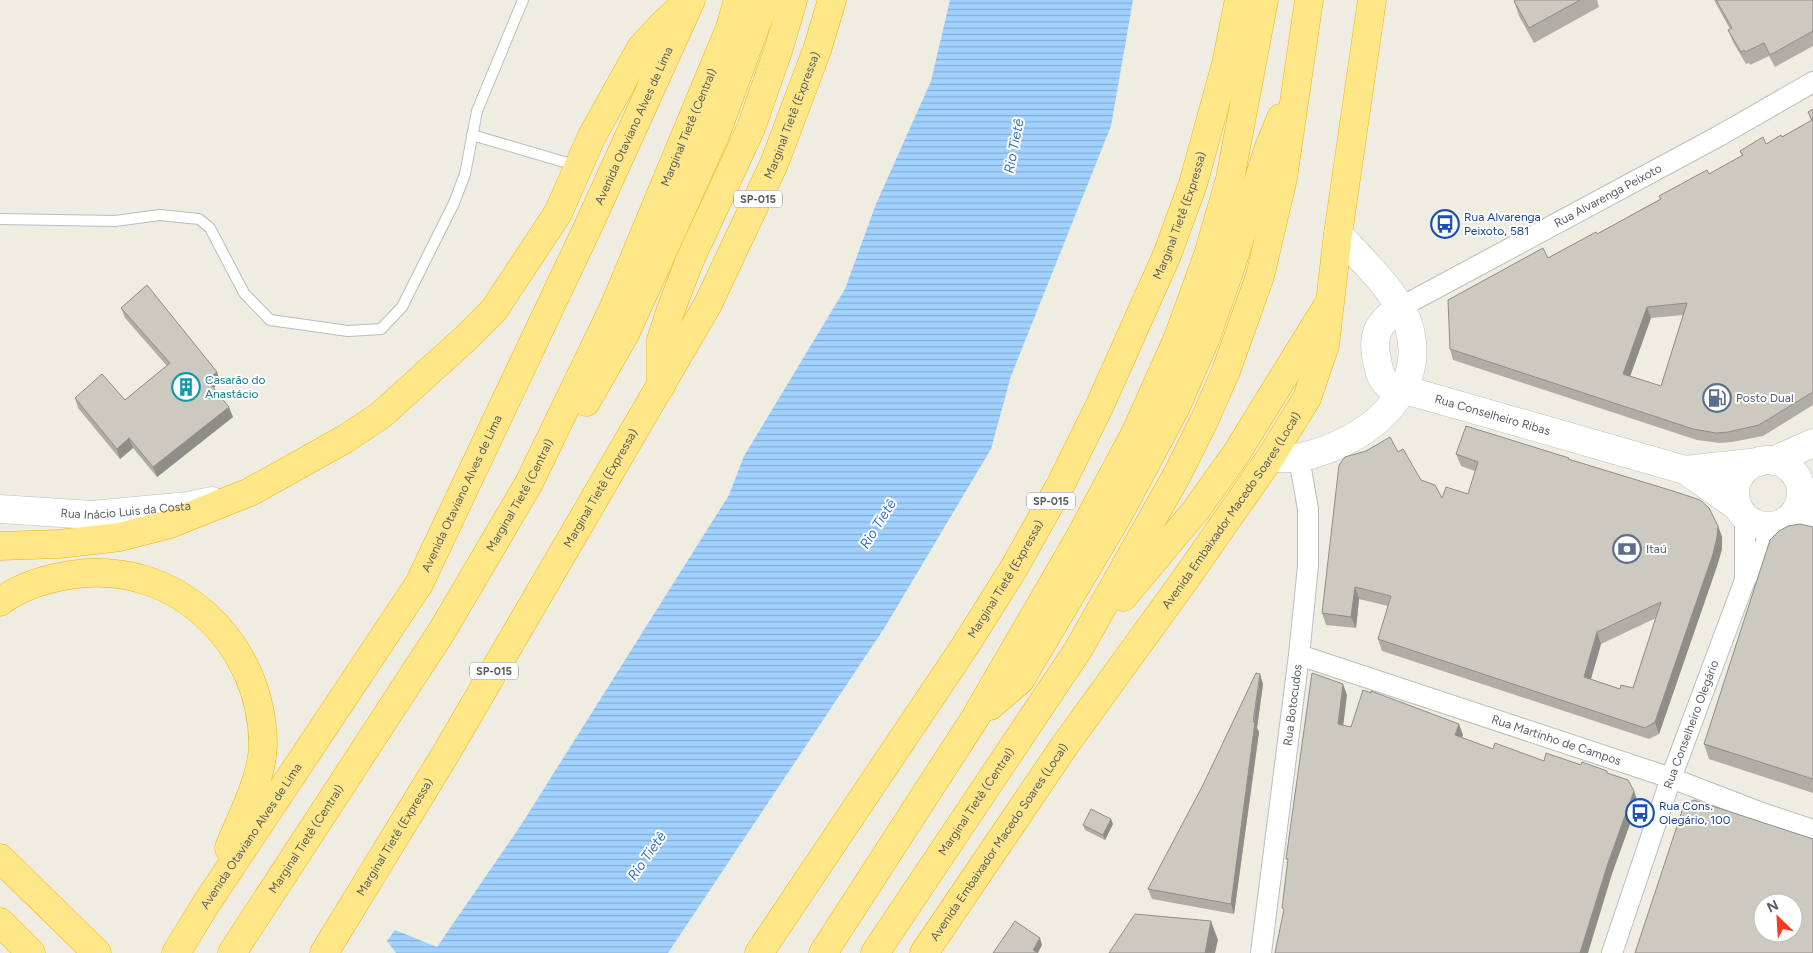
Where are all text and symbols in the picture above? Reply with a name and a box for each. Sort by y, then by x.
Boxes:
street label: Avenida Otaviano Alves de Lima [592,45,676,207]
street label: Marginal Tietê (Expressa) [761,50,823,181]
street label: Marginal Tietê (Central) [658,66,719,189]
water label: Rio Tietê [1000,117,1028,175]
street label: Marginal Tietê (Expressa) [1150,150,1209,282]
street label: Rua Alvarenga Peixoto [1552,161,1664,230]
road number: SP-015 [734,190,782,208]
bus stop icon: Rua Alvarenga Peixoto, 581 [1430,209,1460,239]
place label: Rua Alvarenga Peixoto, 581 [1464,210,1541,238]
building icon: Casarão do Anastácio [171,372,201,402]
place label: Casarão do Anastácio [205,373,266,401]
fuel station icon: Posto Dual [1702,383,1732,413]
place label: Posto Dual [1736,391,1794,405]
street label: Rua Conselheiro Ribas [1433,392,1552,438]
street label: Avenida Embaixador Macedo Soares (Local) [1159,409,1304,611]
street label: Avenida Otaviano Alves de Lima [419,413,505,574]
street label: Marginal Tietê (Expressa) [561,426,641,550]
street label: Marginal Tietê (Central) [483,437,556,554]
road number: SP-015 [1027,492,1075,510]
water label: Rio Tietê [856,496,900,552]
street label: Rua Inácio Luis da Costa [60,499,191,522]
street label: Marginal Tietê (Expressa) [965,518,1046,641]
bank icon: Itaú [1612,534,1642,564]
place label: Itaú [1646,542,1667,556]
street label: Rua Conselheiro Olegário [1661,658,1721,790]
road number: SP-015 [470,662,518,679]
street label: Rua Botocudos [1280,663,1305,747]
street label: Rua Martinho de Campos [1490,712,1623,768]
street label: Avenida Embaixador Macedo Soares (Local) [927,741,1071,943]
street label: Marginal Tietê (Central) [935,745,1017,858]
street label: Avenida Otaviano Alves de Lima [198,761,305,911]
street label: Marginal Tietê (Expressa) [354,776,436,898]
street label: Marginal Tietê (Central) [266,782,347,896]
bus stop icon: Rua Cons. Olegário, 100 [1625,798,1655,828]
place label: Rua Cons. Olegário, 100 [1659,799,1731,827]
water label: Rio Tietê [624,828,670,884]
north arrow [1753,893,1803,943]
text: N [1764,897,1781,917]

